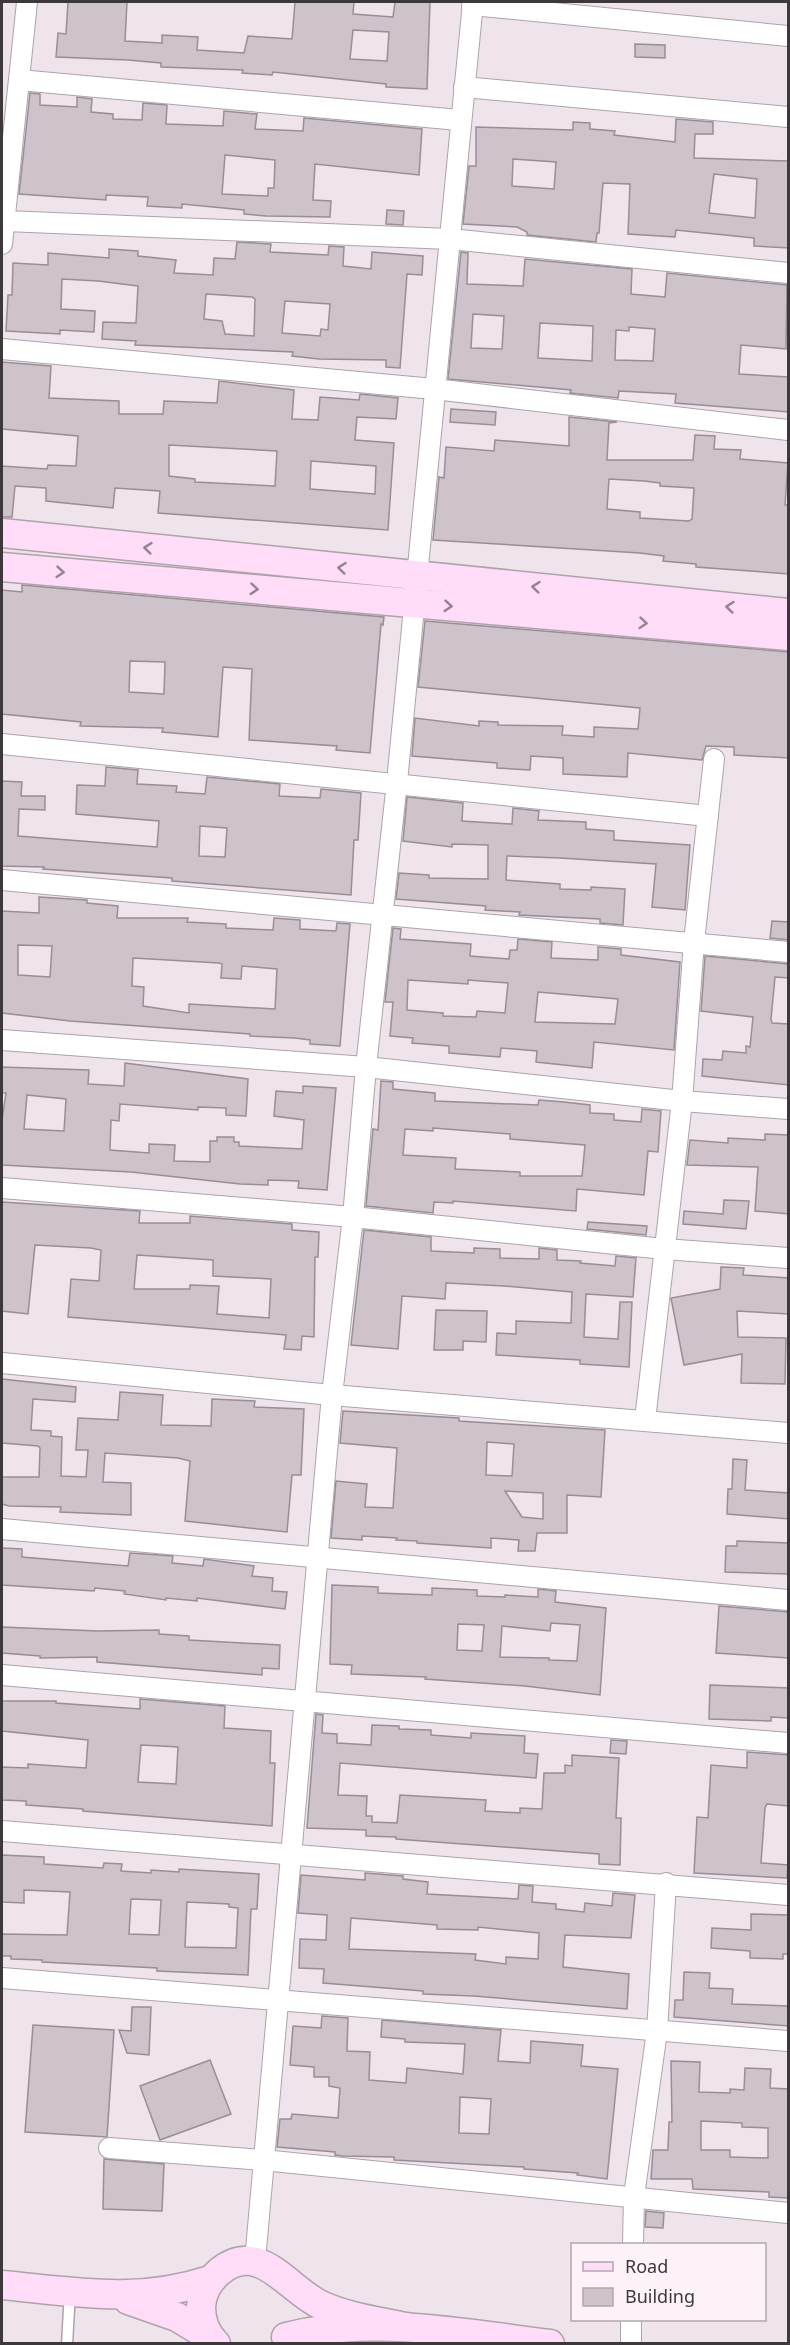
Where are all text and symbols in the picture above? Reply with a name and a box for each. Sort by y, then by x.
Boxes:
one-way arrow [144,542,153,555]
one-way arrow [338,562,347,575]
one-way arrow [55,565,64,578]
one-way arrow [250,582,259,595]
one-way arrow [532,582,541,594]
one-way arrow [444,599,453,612]
one-way arrow [726,601,735,614]
one-way arrow [638,616,647,629]
legend [571,2243,766,2321]
text: Road [625,2254,668,2278]
text: Building [625,2284,695,2308]

